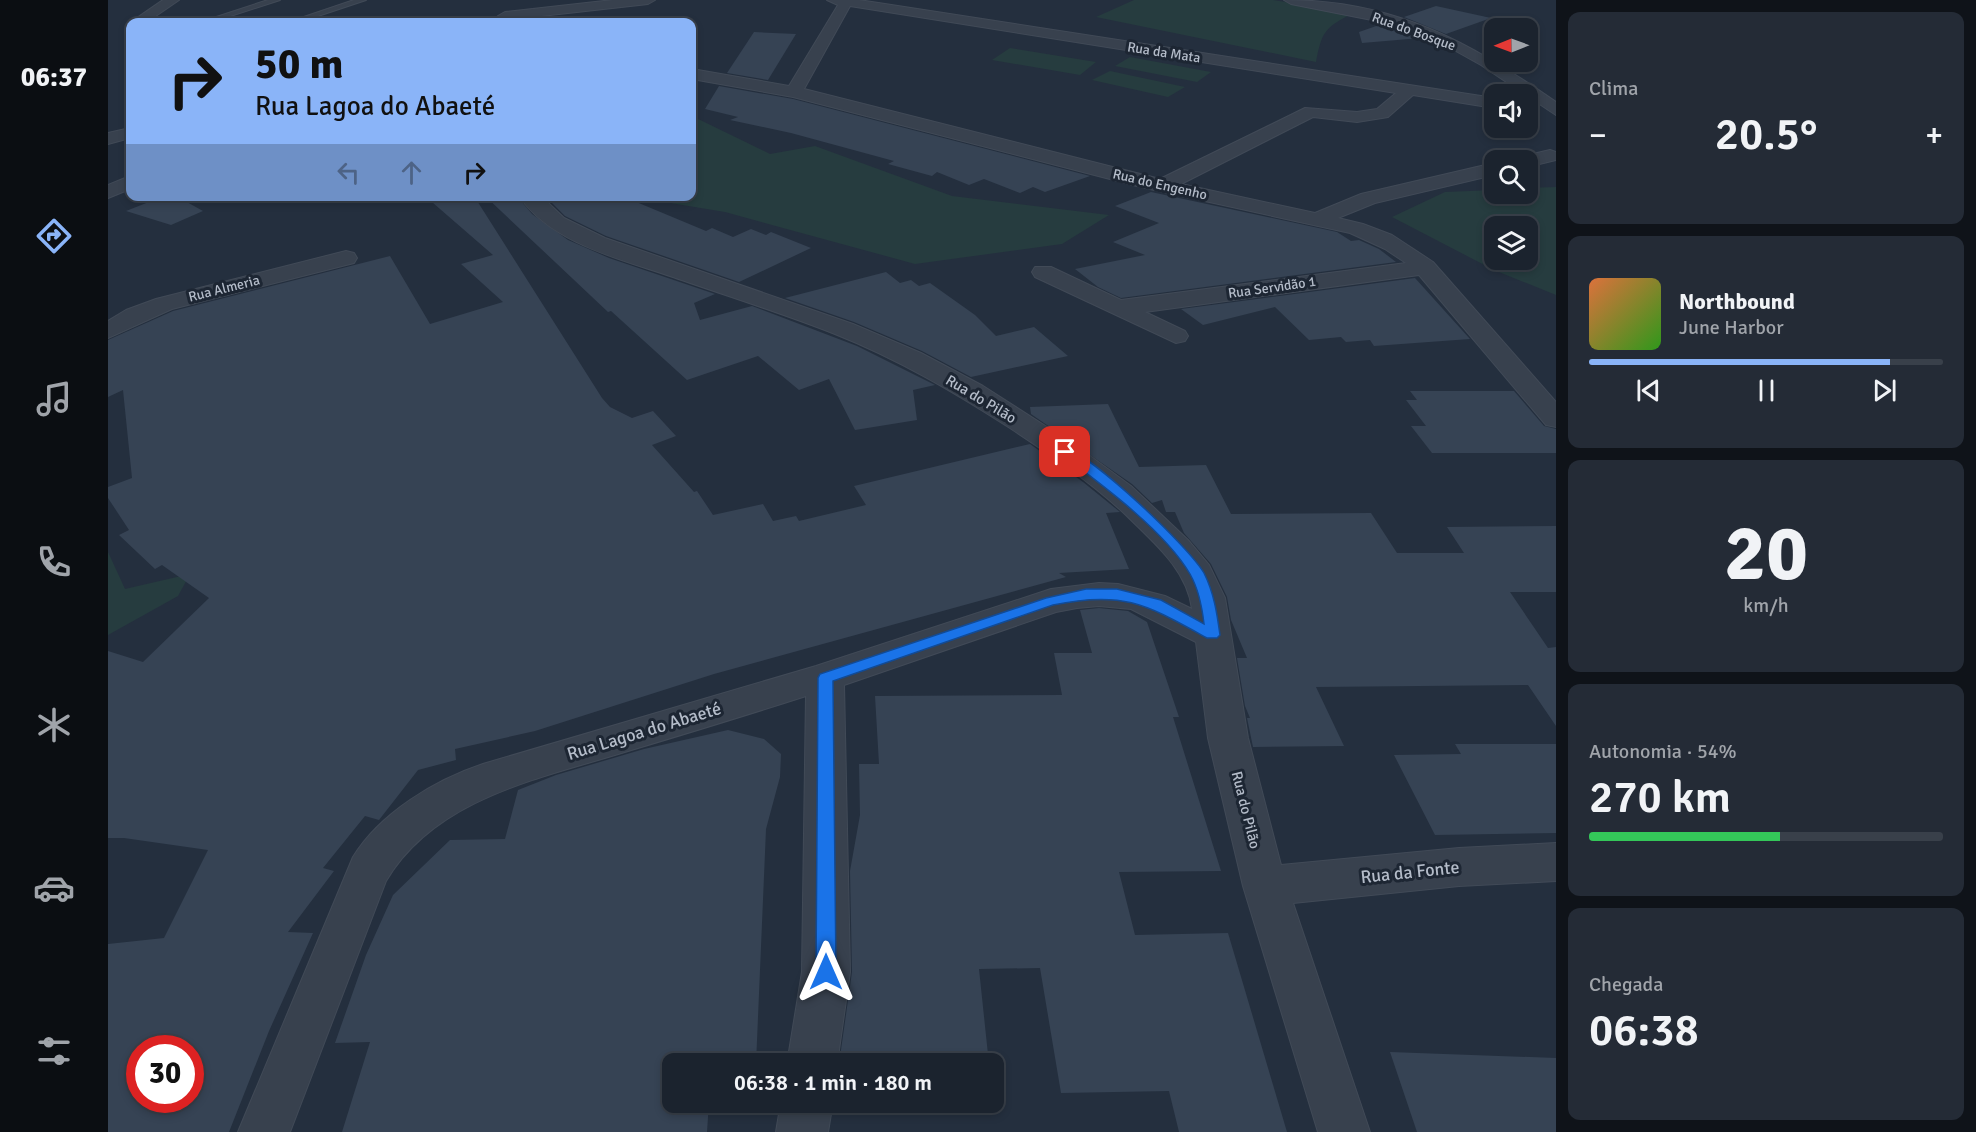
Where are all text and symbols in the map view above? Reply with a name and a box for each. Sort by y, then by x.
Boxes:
street label: Rua do Bosque [1370,8,1458,54]
north arrow [1484,18,1538,72]
map controls [1484,18,1538,270]
street label: Rua da Mata [1126,38,1202,67]
text: 50 m [255,39,344,90]
icon: right [156,42,234,120]
text: 06:37 [21,61,87,94]
text: Clima [1589,76,1638,101]
button: sound [1484,84,1538,138]
text: Rua Lagoa do Abaeté [255,90,495,123]
text: 20.5° [1715,107,1817,162]
text: − [1589,115,1607,156]
text: + [1925,115,1943,156]
button: search [1484,150,1538,204]
icon: left [332,156,365,189]
icon: ahead [395,156,428,189]
icon: right [458,156,491,189]
street label: Rua do Engenho [1111,165,1209,204]
icon: directions [33,215,75,257]
button: layers [1484,216,1538,270]
street label: Rua Almeria [187,271,262,306]
street label: Rua Servidão 1 [1227,273,1317,302]
text: Northbound [1679,288,1795,315]
text: June Harbor [1679,315,1784,340]
street label: Rua do Pilão [942,371,1020,427]
icon: previous [1632,374,1665,407]
icon: pause [1750,374,1783,407]
icon: next [1868,374,1901,407]
icon: music [33,378,75,420]
pin [1039,426,1090,477]
icon: arrive [1048,435,1081,468]
text: 20 [1724,506,1808,602]
icon: phone [33,541,75,583]
text: km/h [1743,593,1789,618]
street label: Rua Lagoa do Abaeté [564,697,724,765]
icon: climate [33,704,75,746]
text: Autonomia · 54% [1589,739,1737,764]
street label: Rua do Pilão [1228,769,1264,851]
text: 270 km [1589,770,1731,825]
street label: Rua da Fonte [1360,856,1460,888]
icon: car [33,867,75,909]
position arrow [794,940,858,1004]
text: Chegada [1589,972,1663,997]
text: 06:38 [1589,1003,1699,1058]
icon: filters [33,1030,75,1072]
speed limit sign: 30 [126,1035,204,1113]
text: 06:38 · 1 min · 180 m [734,1069,932,1096]

